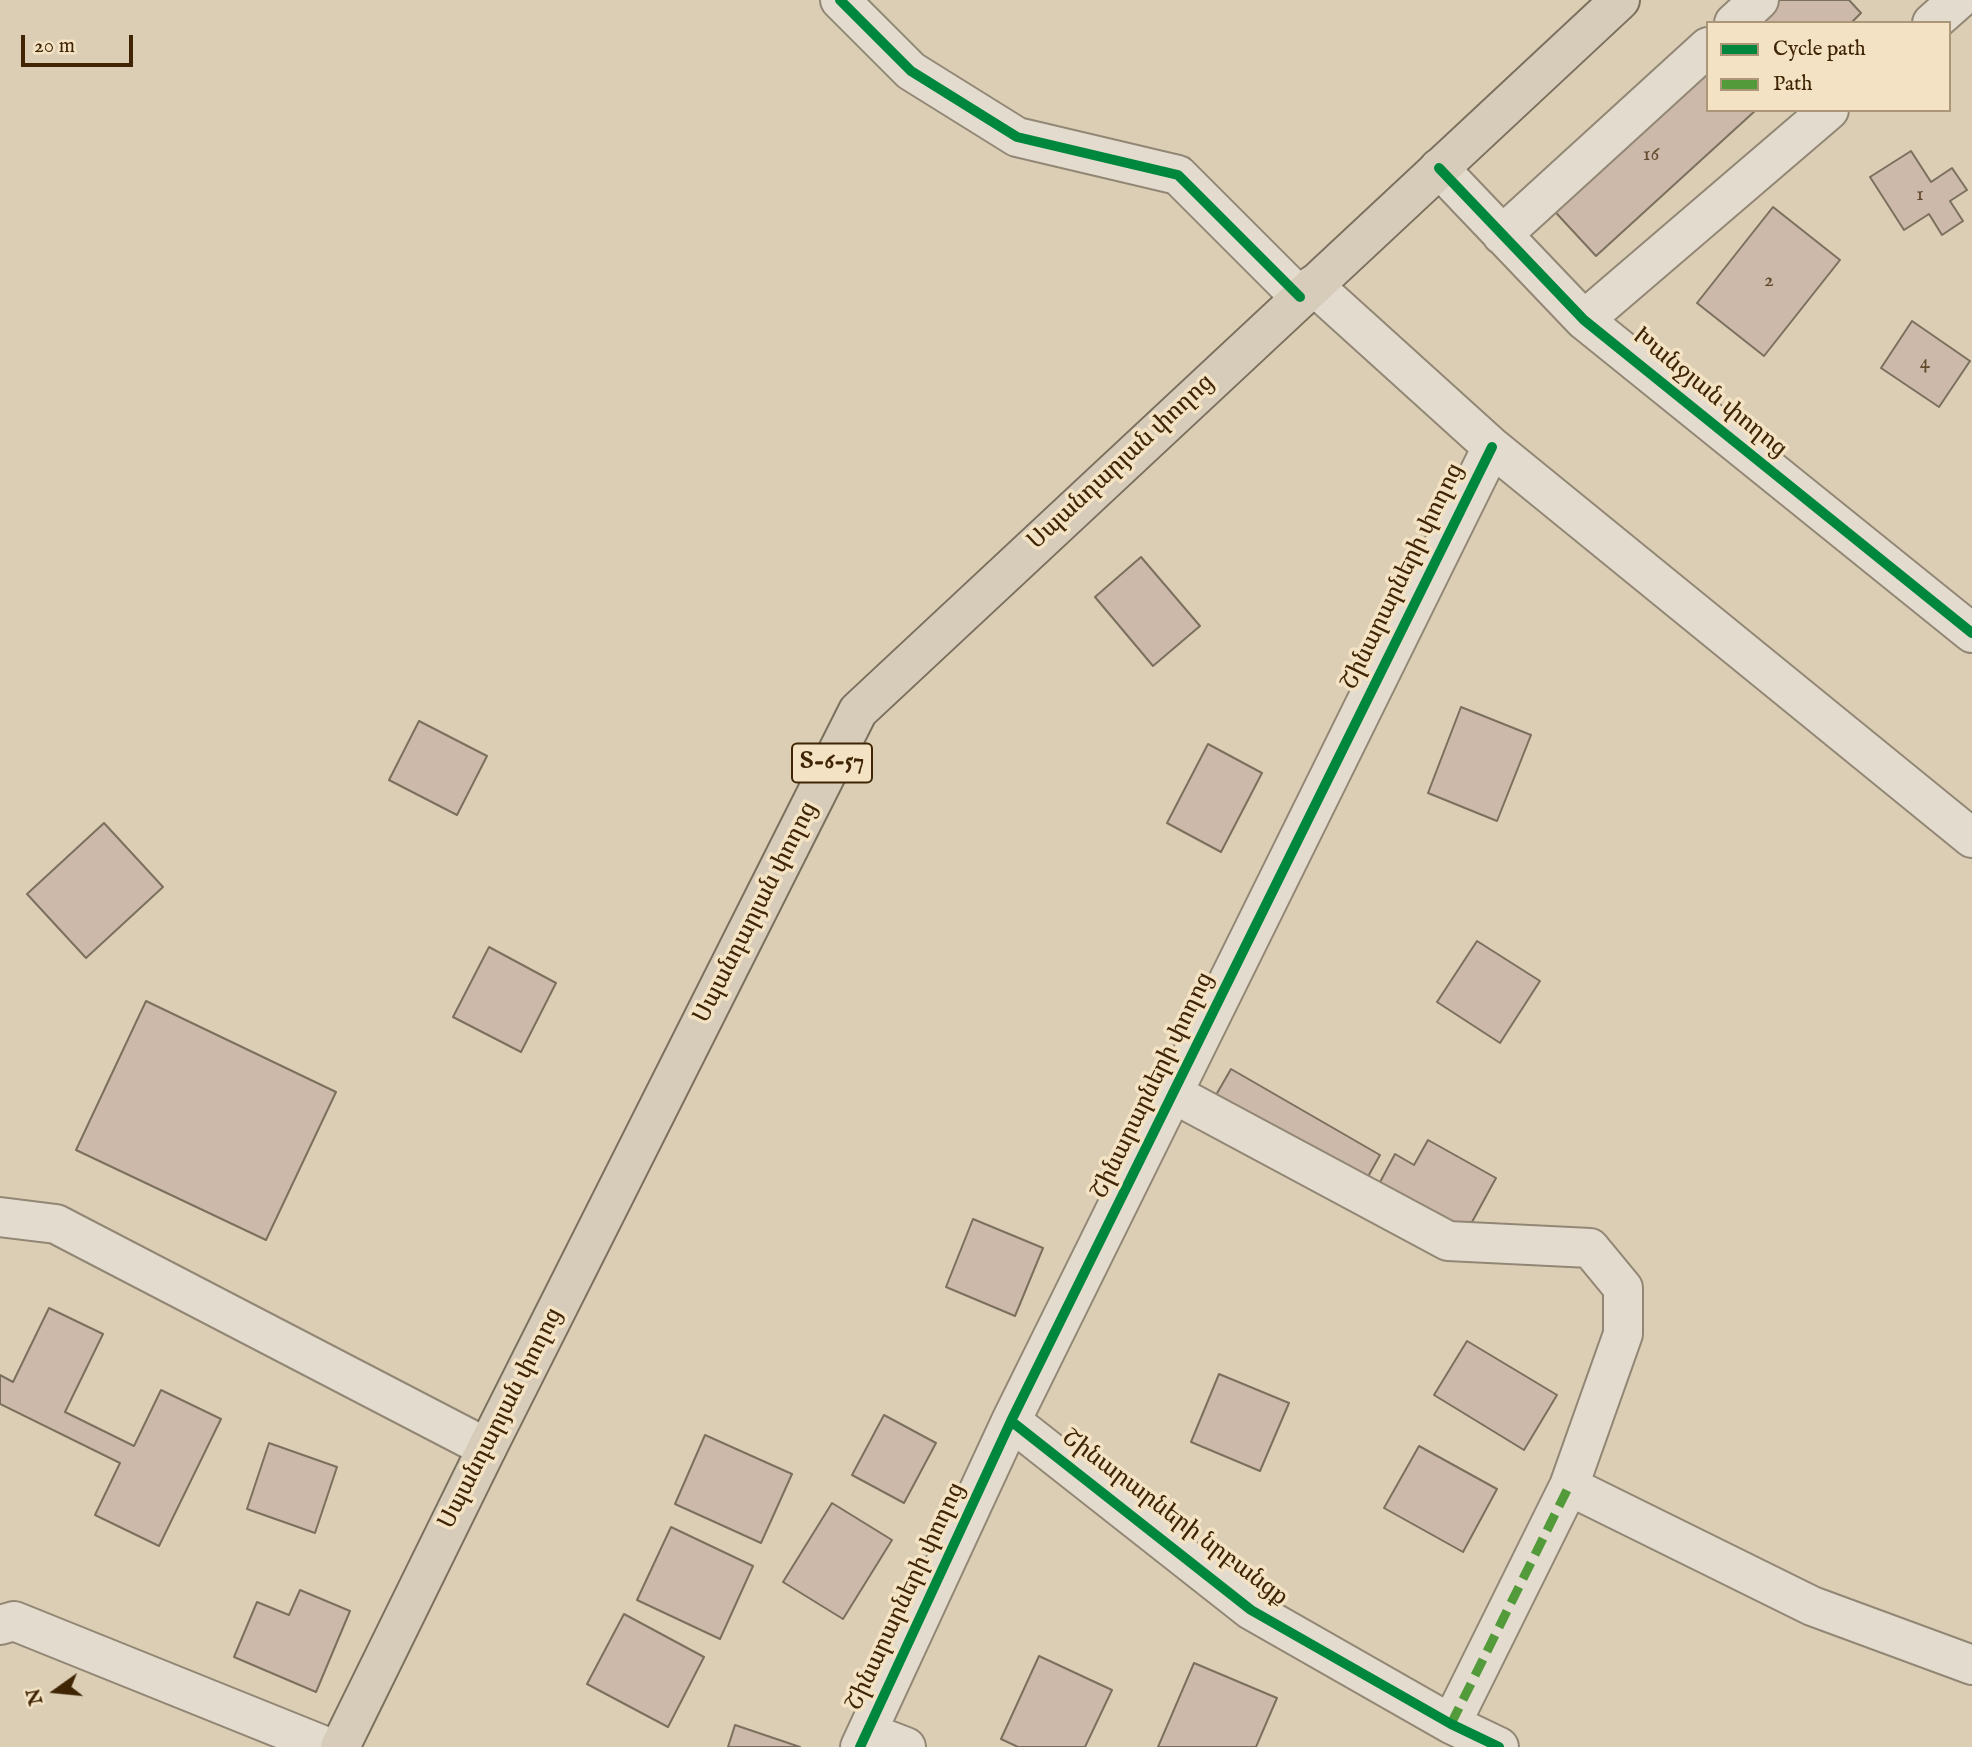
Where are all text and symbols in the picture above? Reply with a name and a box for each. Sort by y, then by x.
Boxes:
scale bar [24,21,136,65]
legend [1706,21,1951,112]
text: 20 m [34,33,75,60]
text: Cycle path [1773,36,1866,63]
text: Path [1773,71,1812,98]
house number: 16 [1643,143,1659,169]
house number: 1 [1916,183,1924,209]
house number: 2 [1764,269,1774,295]
street label: Խանջյան փողոց [1626,323,1792,465]
house number: 4 [1920,351,1930,377]
street label: Սպանդարյան փողոց [1023,369,1221,557]
street label: Շինարարների փողոց [1337,459,1471,695]
road number: Տ-6-57 [792,744,872,782]
street label: Սպանդարյան փողոց [689,798,825,1028]
street label: Շինարարների փողոց [1087,968,1221,1204]
street label: Սպանդարյան փողոց [434,1304,570,1534]
street label: Շինարարների նրբանցք [1055,1425,1293,1613]
street label: Շինարարների փողոց [842,1478,972,1716]
north arrow [21,1656,91,1726]
text: N [22,1685,49,1707]

